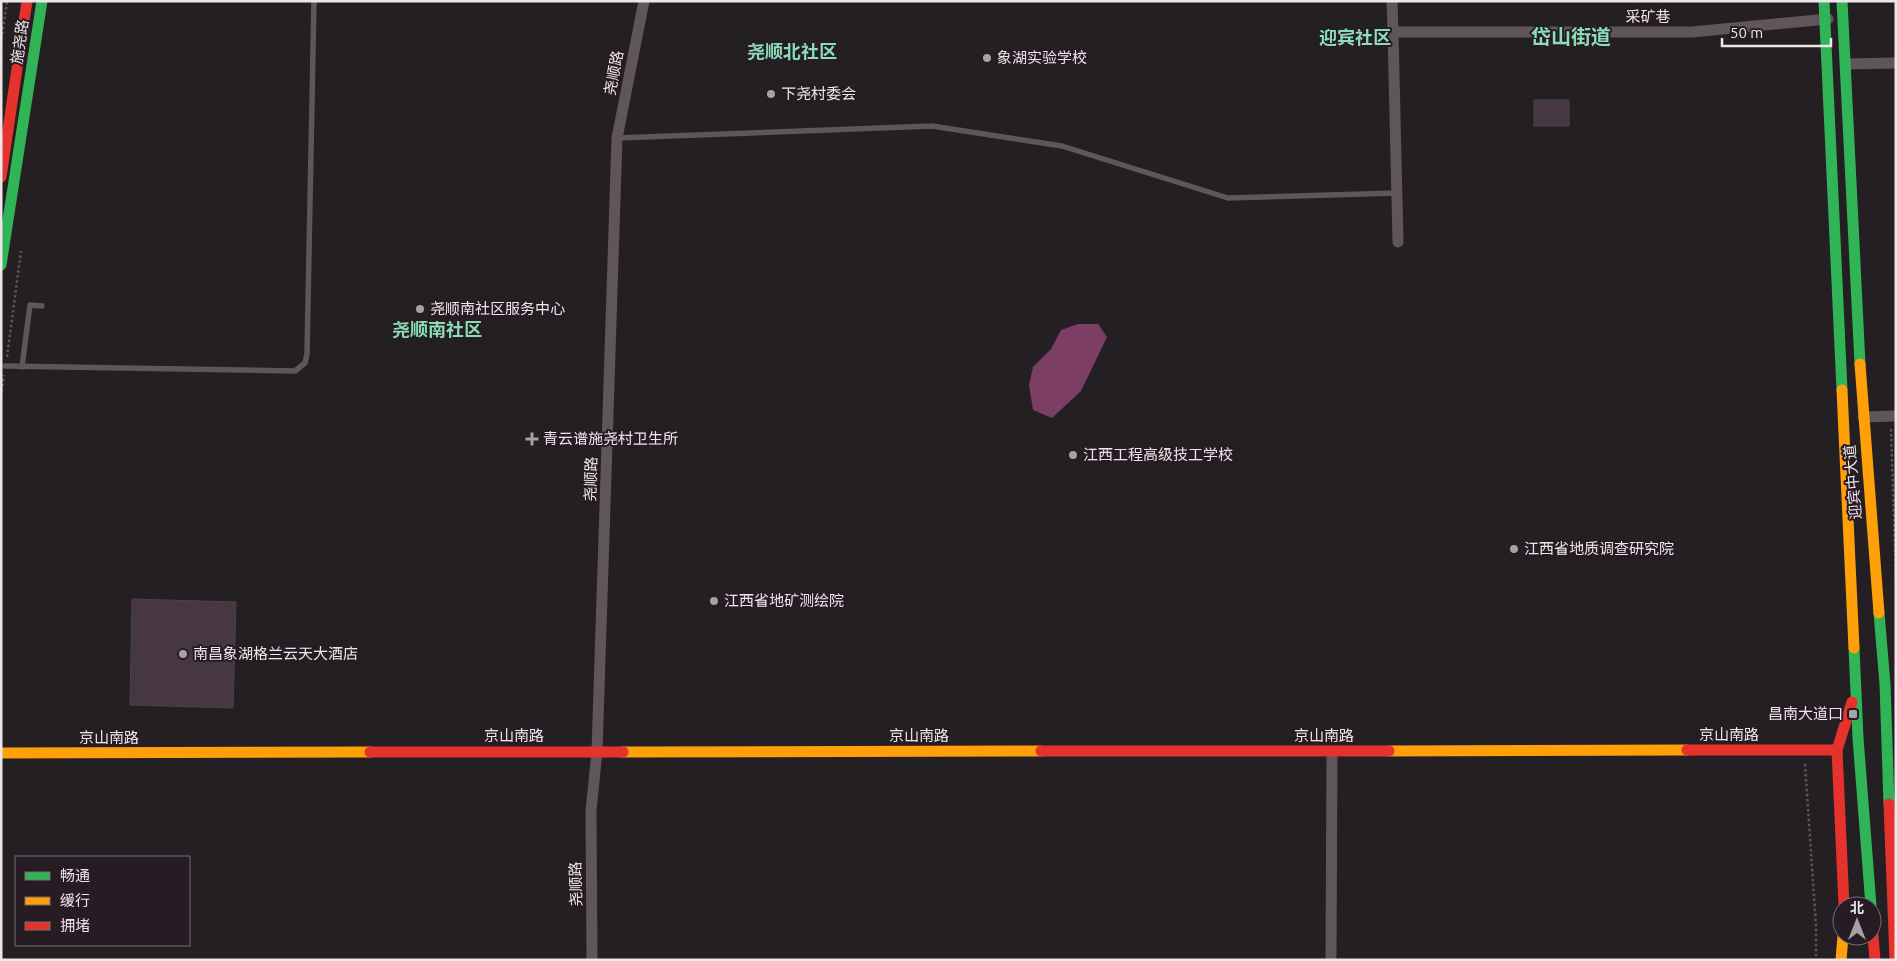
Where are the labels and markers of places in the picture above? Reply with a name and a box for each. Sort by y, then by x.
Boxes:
place label: 象湖实验学校 [997,49,1087,66]
marker: 象湖实验学校 [981,52,993,64]
place label: 下尧村委会 [781,85,856,102]
marker: 下尧村委会 [765,88,777,100]
place label: 尧顺南社区服务中心 [430,300,565,317]
marker: 尧顺南社区服务中心 [414,303,426,315]
place label: 青云谱施尧村卫生所 [543,430,678,447]
marker: 青云谱施尧村卫生所 [525,432,539,446]
place label: 江西工程高级技工学校 [1083,446,1233,463]
marker: 江西工程高级技工学校 [1067,449,1079,461]
place label: 江西省地质调查研究院 [1524,540,1674,557]
marker: 江西省地质调查研究院 [1508,543,1520,555]
place label: 江西省地矿测绘院 [724,592,844,609]
marker: 江西省地矿测绘院 [708,595,720,607]
place label: 南昌象湖格兰云天大酒店 [193,645,358,662]
marker: 南昌象湖格兰云天大酒店 [177,648,189,660]
place label: 昌南大道口 [1768,705,1843,722]
marker: 昌南大道口 [1847,708,1859,720]

